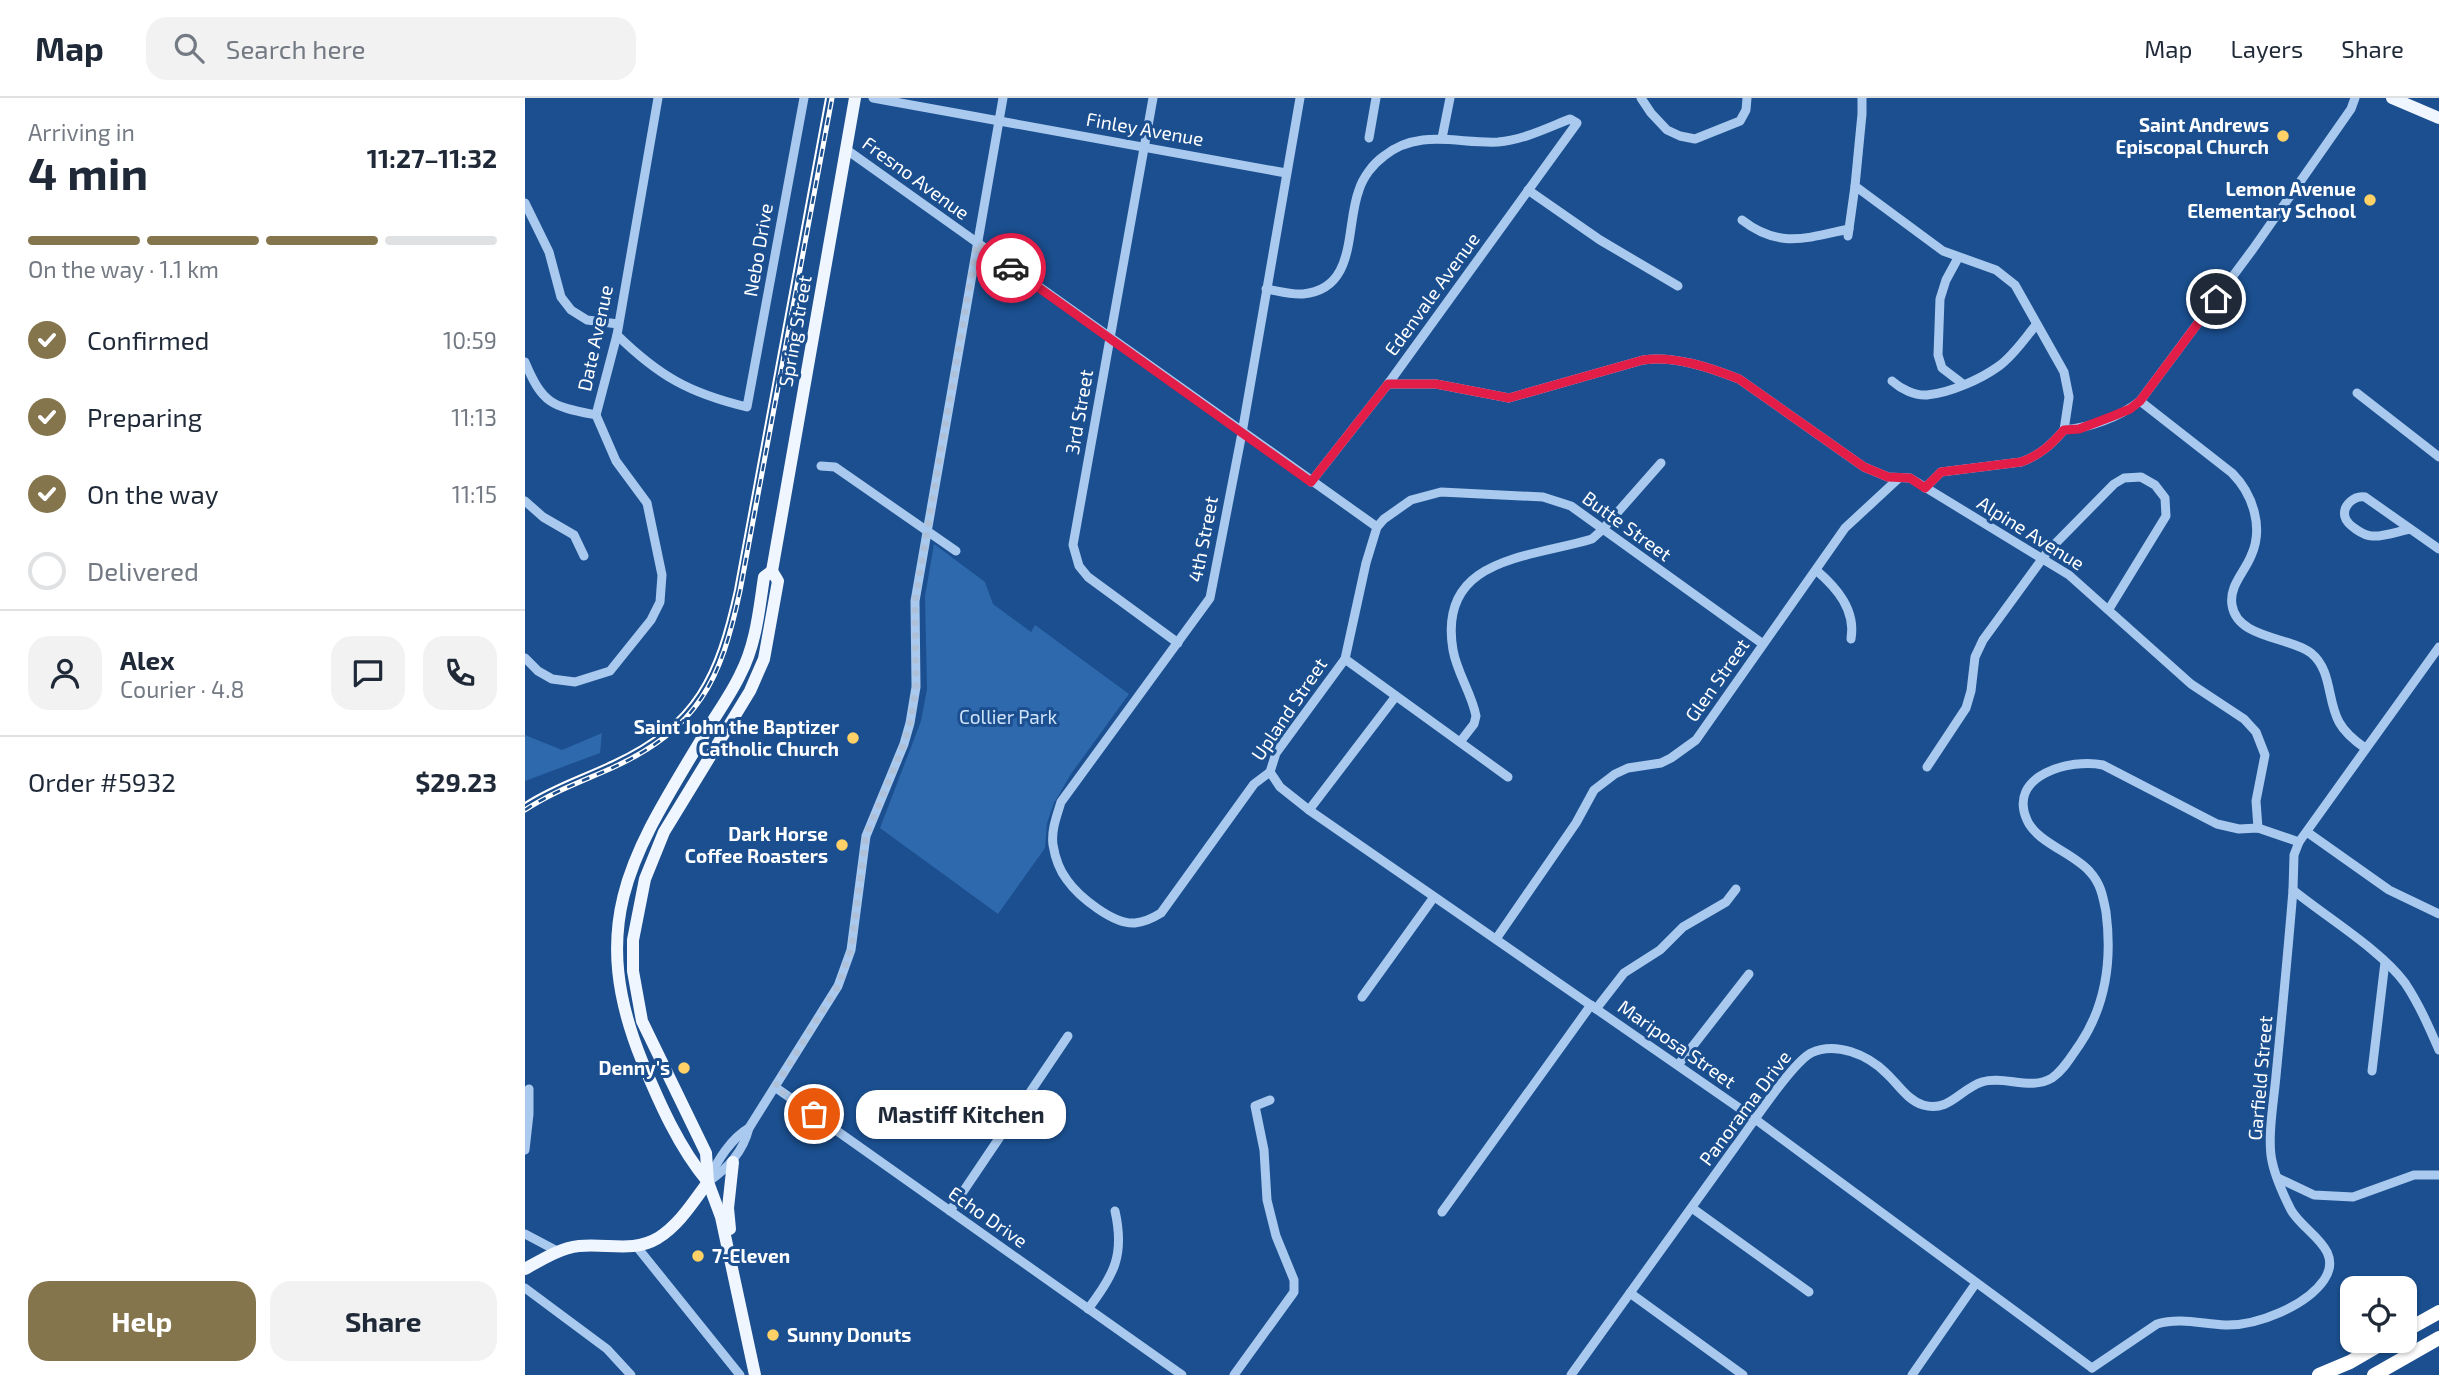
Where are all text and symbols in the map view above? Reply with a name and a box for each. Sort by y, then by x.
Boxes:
search box [146,17,636,80]
text: Map [35,28,104,68]
icon: search [170,29,208,67]
text: Search here [226,33,365,64]
text: Map [2144,34,2192,63]
text: Layers [2230,34,2303,63]
text: Share [2341,34,2404,63]
street label: Finley Avenue [1085,107,1206,150]
place label: Saint Andrews Episcopal Church [2115,113,2269,158]
text: Arriving in [28,118,135,146]
marker: Saint Andrews Episcopal Church [2275,128,2291,144]
street label: Fresno Avenue [858,131,974,224]
text: 11:27–11:32 [367,142,497,173]
text: 4 min [28,144,148,199]
place label: Lemon Avenue Elementary School [2187,177,2357,223]
marker: Lemon Avenue Elementary School [2362,192,2378,208]
street label: Nebo Drive [738,201,777,298]
street label: Edenvale Avenue [1379,228,1484,360]
courier [976,233,1046,303]
icon: car [992,249,1030,287]
text: On the way · 1.1 km [28,255,219,283]
pin [2186,269,2246,329]
street label: Spring Street [773,273,816,388]
icon: home [2197,280,2235,318]
street label: Date Avenue [572,283,617,393]
icon: check [28,321,66,359]
text: Confirmed [87,324,210,355]
text: 10:59 [443,326,497,354]
street label: 3rd Street [1060,368,1097,456]
icon: check [28,398,66,436]
text: Preparing [87,401,202,432]
text: 11:13 [451,403,497,431]
icon: check [28,475,66,513]
text: On the way [87,478,218,509]
text: 11:15 [452,480,497,508]
street label: Butte Street [1578,486,1676,566]
street label: Alpine Avenue [1973,491,2089,575]
street label: 4th Street [1183,494,1222,584]
text: Delivered [87,555,199,586]
street label: Glen Street [1680,634,1754,726]
button: person [28,636,102,710]
button: chat [331,636,405,710]
button: phone [423,636,497,710]
text: Alex [120,644,175,675]
street label: Upland Street [1246,653,1331,764]
text: Courier · 4.8 [120,675,244,703]
park label: Collier Park [959,705,1057,728]
place label: Saint John the Baptizer Catholic Church [634,715,839,760]
marker: Saint John the Baptizer Catholic Church [845,730,861,746]
text: Order #5932 [28,766,176,797]
text: $29.23 [415,766,497,797]
place label: Dark Horse Coffee Roasters [685,822,828,867]
marker: Dark Horse Coffee Roasters [834,837,850,853]
street label: Mariposa Street [1614,994,1741,1093]
street label: Garfield Street [2243,1015,2276,1141]
street label: Panorama Drive [1694,1046,1795,1170]
place label: Denny's [599,1056,670,1080]
marker: Denny's [676,1060,692,1076]
pin [784,1084,844,1144]
callout: Mastiff Kitchen [856,1090,1066,1138]
icon: bag [795,1095,833,1133]
text: Mastiff Kitchen [877,1100,1045,1128]
street label: Echo Drive [944,1181,1032,1252]
place label: 7-Eleven [712,1244,790,1267]
marker: 7-Eleven [690,1248,706,1264]
map controls [2340,1276,2417,1353]
button: locate [2340,1276,2417,1353]
button: Help [28,1281,256,1361]
button: Share [270,1281,497,1361]
place label: Sunny Donuts [787,1323,911,1347]
marker: Sunny Donuts [765,1327,781,1343]

